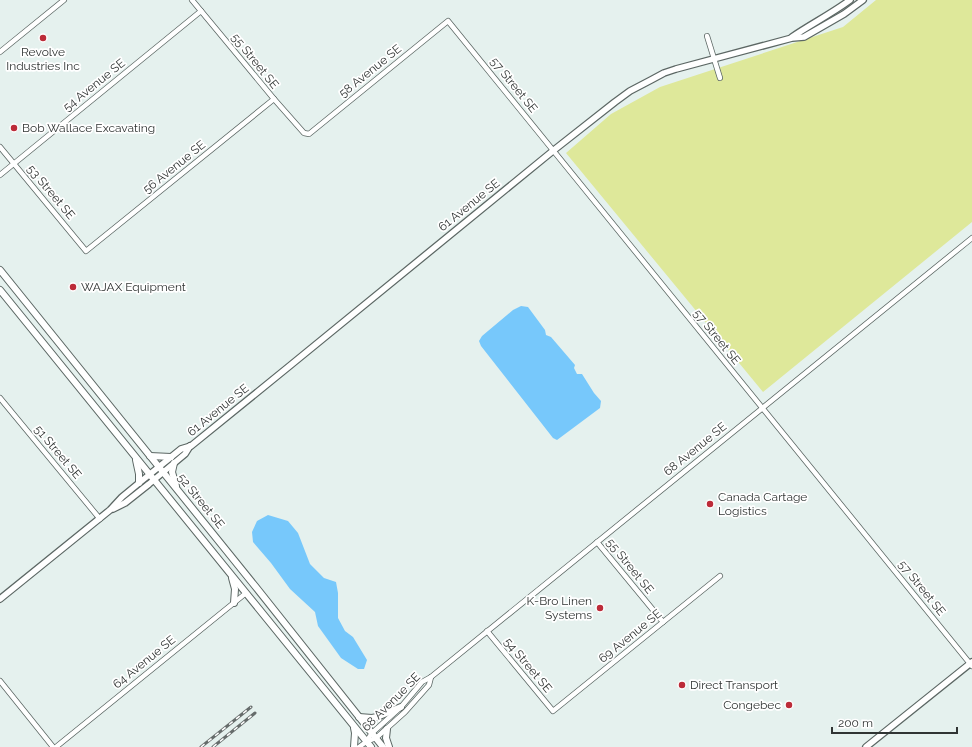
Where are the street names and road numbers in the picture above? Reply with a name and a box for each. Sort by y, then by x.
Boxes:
street label: 55 Street SE [228,31,282,91]
street label: 58 Avenue SE [336,42,404,100]
street label: 57 Street SE [488,55,540,115]
street label: 54 Avenue SE [60,56,128,114]
street label: 56 Avenue SE [140,138,208,196]
street label: 53 Street SE [24,162,78,222]
street label: 61 Avenue SE [436,176,502,234]
street label: 57 Street SE [691,307,743,367]
street label: 61 Avenue SE [185,381,251,439]
street label: 68 Avenue SE [661,419,729,479]
street label: 51 Street SE [32,422,84,482]
street label: 52 Street SE [175,471,227,531]
street label: 55 Street SE [603,536,657,596]
street label: 57 Street SE [896,558,948,618]
street label: 69 Avenue SE [596,606,664,666]
street label: 64 Avenue SE [110,633,178,691]
street label: 54 Street SE [501,635,555,695]
street label: 68 Avenue SE [359,670,423,734]

